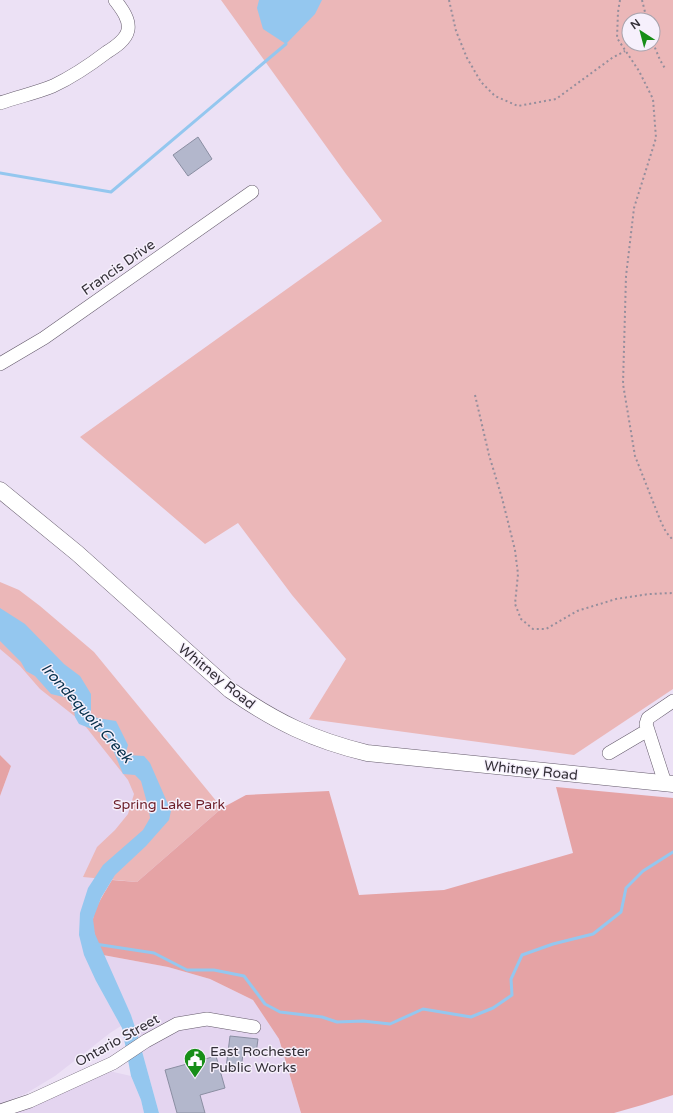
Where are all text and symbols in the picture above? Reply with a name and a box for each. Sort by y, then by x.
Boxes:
north arrow [621,12,661,52]
text: N [628,16,643,32]
street label: Francis Drive [78,236,158,299]
street label: Whitney Road [175,640,259,713]
water label: Irondequoit Creek [38,659,138,768]
street label: Whitney Road [483,757,579,784]
park label: Spring Lake Park [113,796,225,813]
street label: Ontario Street [72,1010,163,1071]
place label: East Rochester Public Works [210,1043,311,1076]
public building icon: East Rochester Public Works [182,1046,208,1079]

